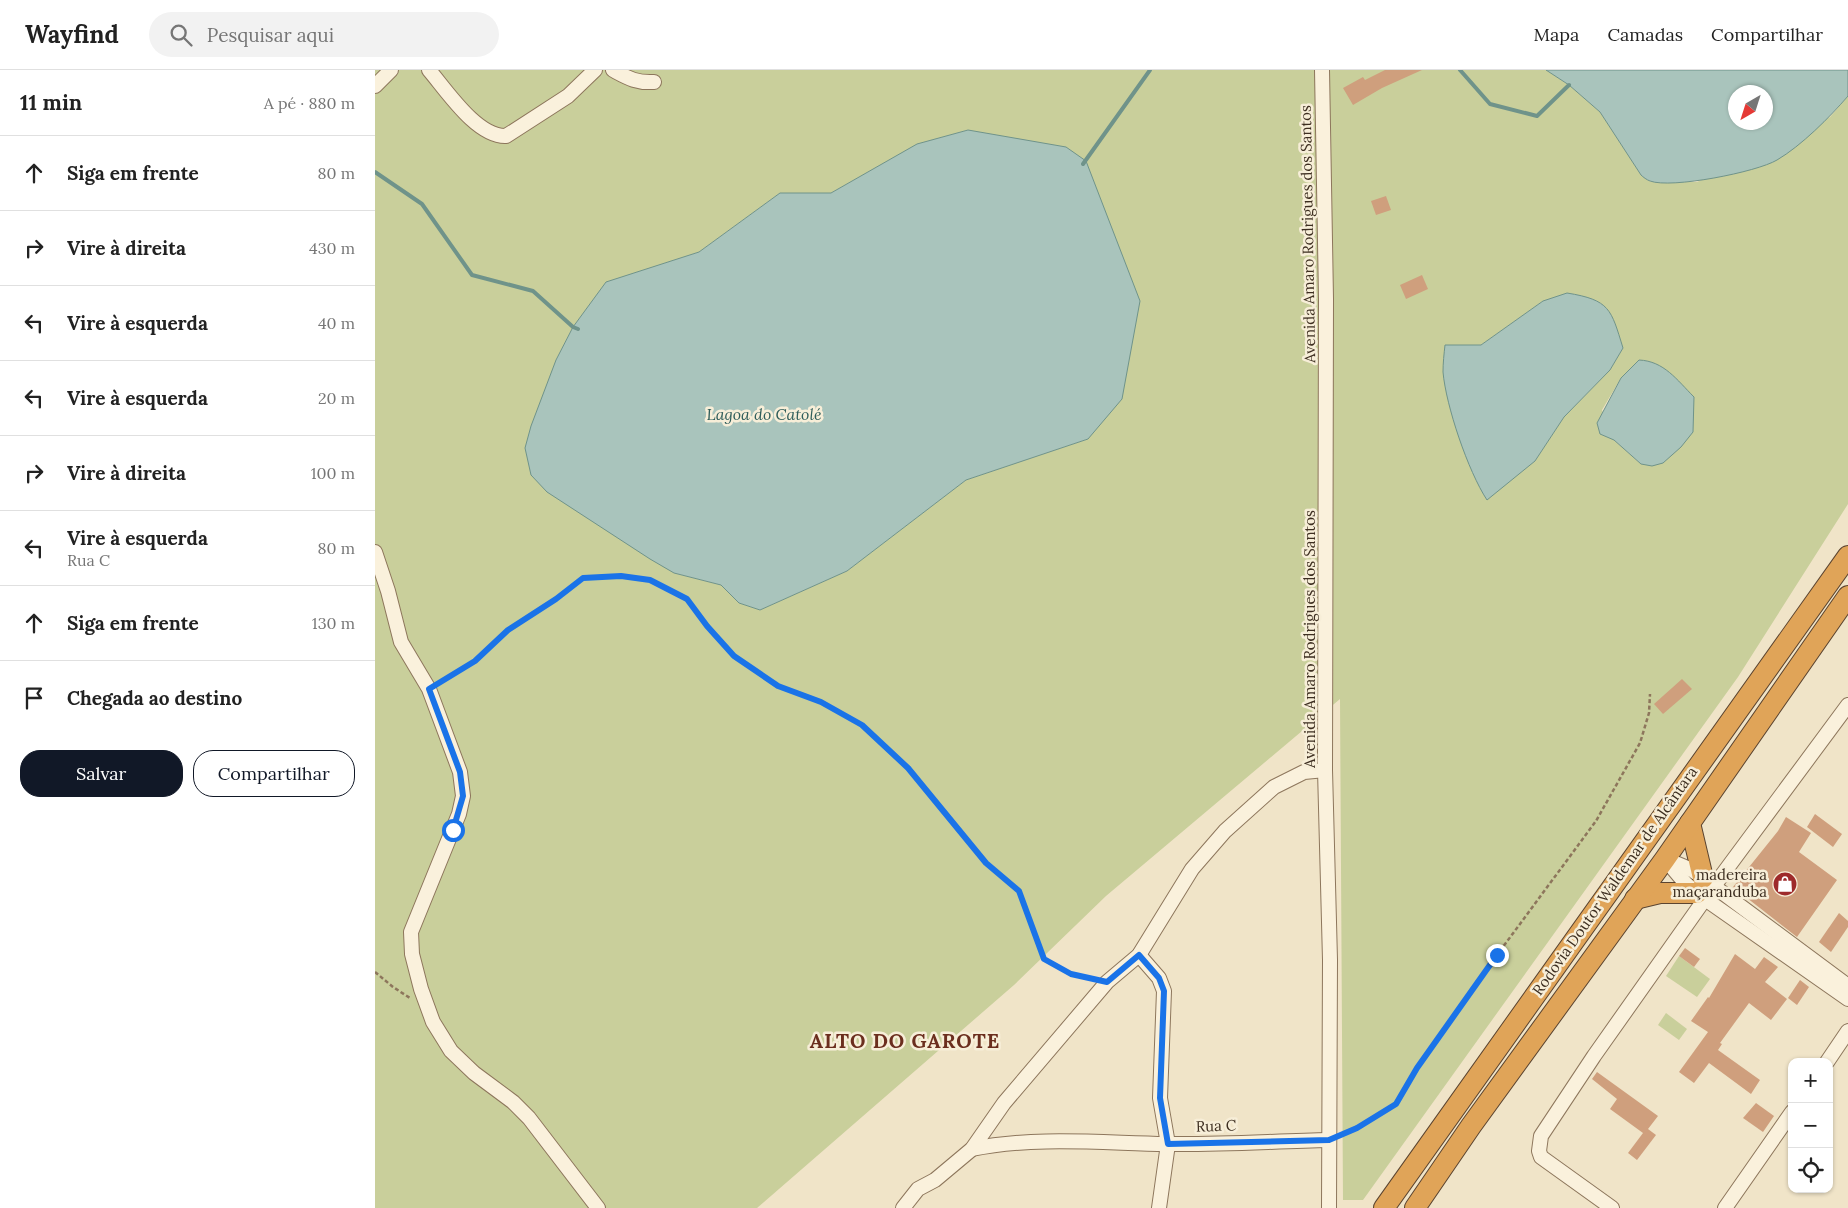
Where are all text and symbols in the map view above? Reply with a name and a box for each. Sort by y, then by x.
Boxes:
search box [149,12,499,57]
text: Wayfind [25,19,119,50]
icon: search [167,21,195,49]
text: Pesquisar aqui [207,23,334,47]
text: Mapa [1534,23,1579,46]
text: Camadas [1607,23,1683,46]
text: Compartilhar [1711,23,1823,46]
north arrow [1728,85,1773,130]
text: 11 min [20,89,82,116]
text: A pé · 880 m [264,93,355,113]
street label: Avenida Amaro Rodrigues dos Santos [1296,105,1319,364]
icon: ahead [20,159,48,187]
text: Siga em frente [67,161,199,185]
text: 80 m [318,163,355,183]
icon: right [20,234,48,262]
text: Vire à direita [67,236,186,260]
text: 430 m [309,238,355,258]
icon: left [20,309,48,337]
text: Vire à esquerda [67,311,208,335]
text: 40 m [318,313,355,333]
icon: left [20,384,48,412]
text: Vire à esquerda [67,386,208,410]
text: 20 m [318,388,355,408]
water label: Lagoa do Catolé [706,404,822,424]
icon: right [20,459,48,487]
text: Vire à direita [67,461,186,485]
text: 100 m [311,463,355,483]
street label: Avenida Amaro Rodrigues dos Santos [1300,510,1319,769]
text: Vire à esquerda [67,526,208,550]
icon: left [20,534,48,562]
text: 80 m [318,538,355,558]
text: Rua C [67,550,110,570]
icon: ahead [20,609,48,637]
text: Siga em frente [67,611,199,635]
text: 130 m [312,613,355,633]
icon: arrive [20,684,48,712]
text: Chegada ao destino [67,686,242,710]
button: Salvar [20,750,183,797]
button: Compartilhar [193,750,355,797]
street label: Rodovia Doutor Waldemar de Alcântara [1528,762,1701,999]
route start [442,819,465,842]
place label: madereira maçaranduba [1673,865,1767,901]
shop icon: madereira maçaranduba [1772,871,1798,897]
route end [1486,944,1509,967]
district label: ALTO DO GAROTE [810,1028,1000,1053]
map controls [1788,1058,1833,1193]
button: + [1788,1058,1833,1103]
button: − [1788,1103,1833,1148]
street label: Rua C [1195,1115,1237,1136]
button: locate [1788,1148,1833,1193]

